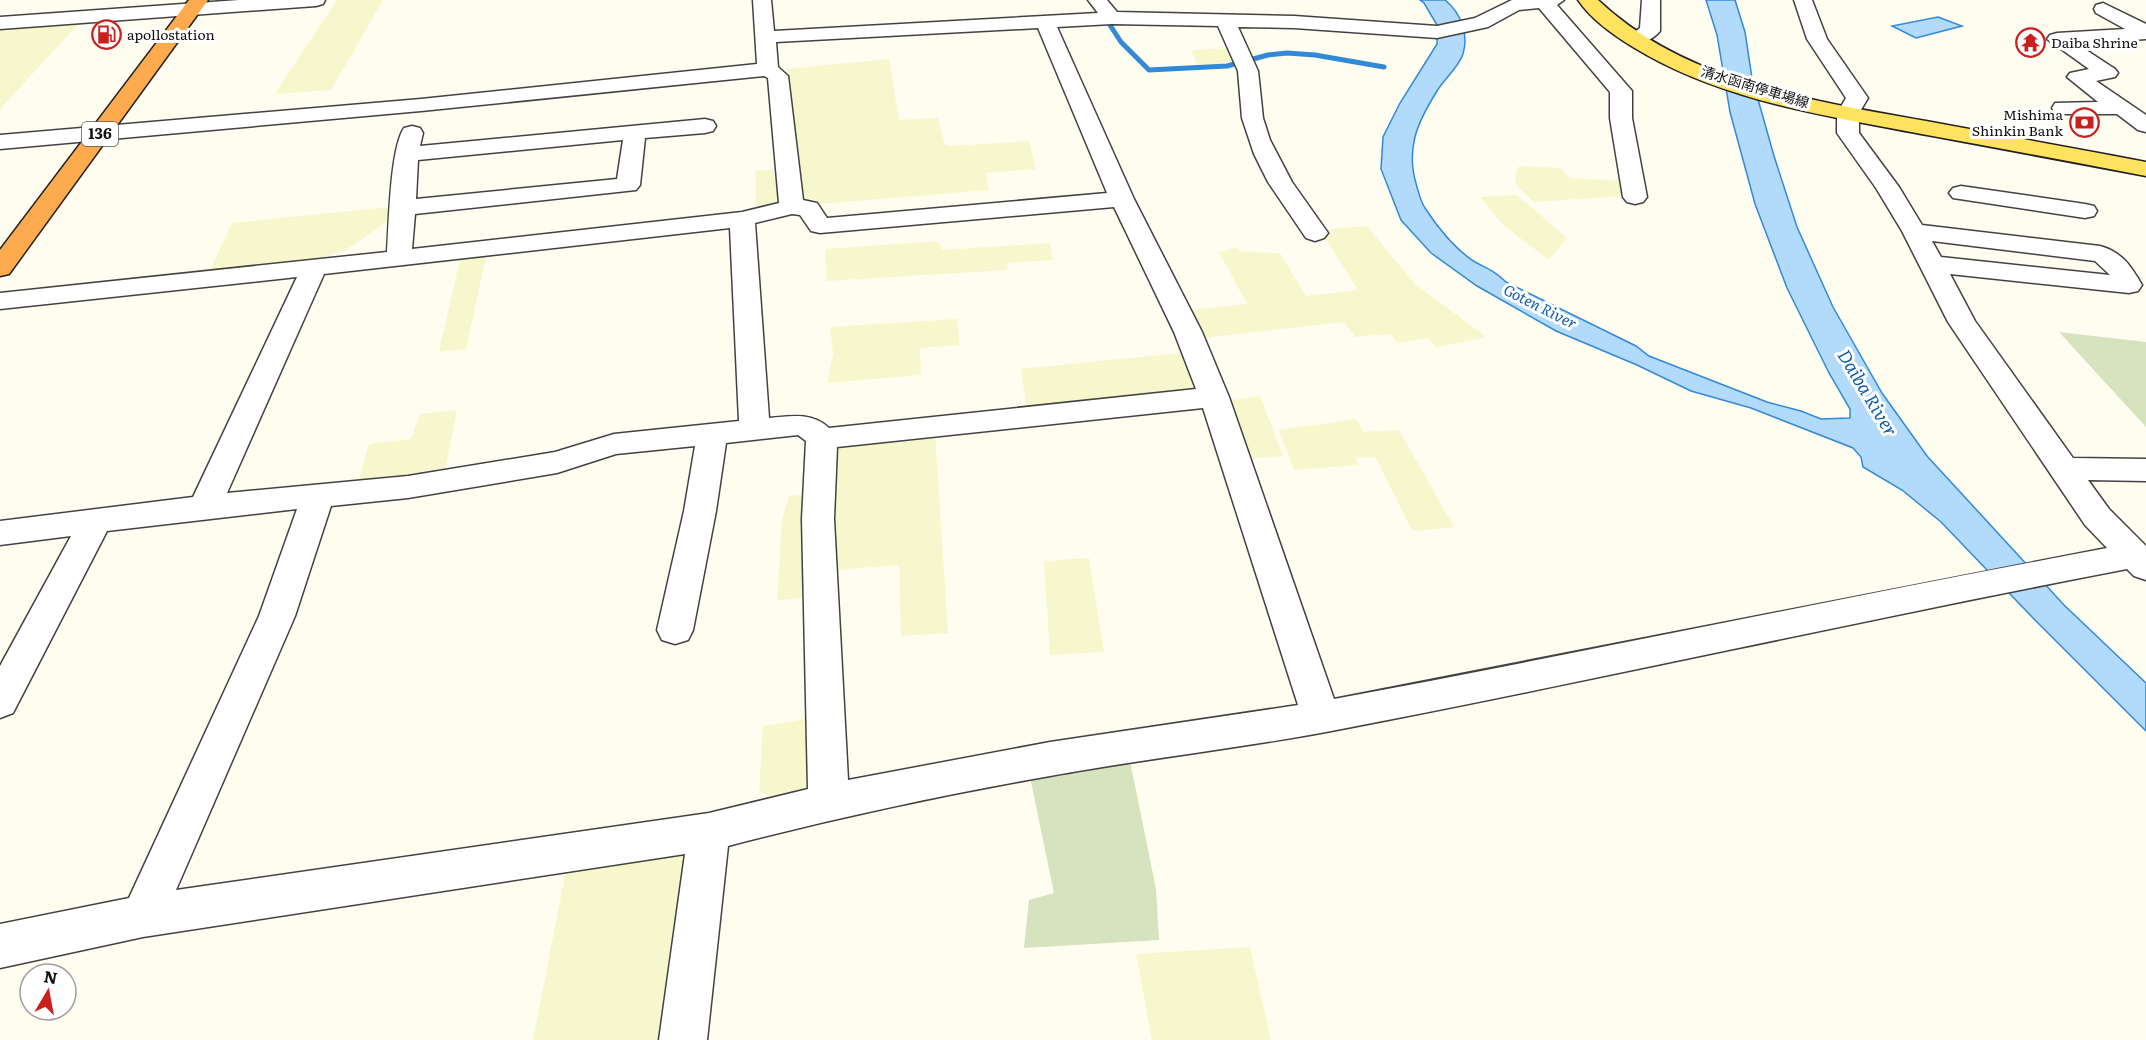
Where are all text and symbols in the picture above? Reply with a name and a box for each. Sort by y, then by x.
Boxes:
fuel station icon: apollostation [90,19,122,51]
place label: apollostation [127,24,215,44]
temple icon: Daiba Shrine [2014,27,2046,59]
place label: Daiba Shrine [2051,32,2138,52]
street label: 清水函南停車場線 [1699,60,1812,112]
place label: Mishima Shinkin Bank [1972,104,2063,140]
bank icon: Mishima Shinkin Bank [2068,107,2100,139]
road number: 136 [82,122,118,146]
water label: Goten River [1500,277,1581,334]
water label: Daiba River [1832,344,1905,441]
north arrow [18,962,78,1022]
text: N [42,963,59,989]

